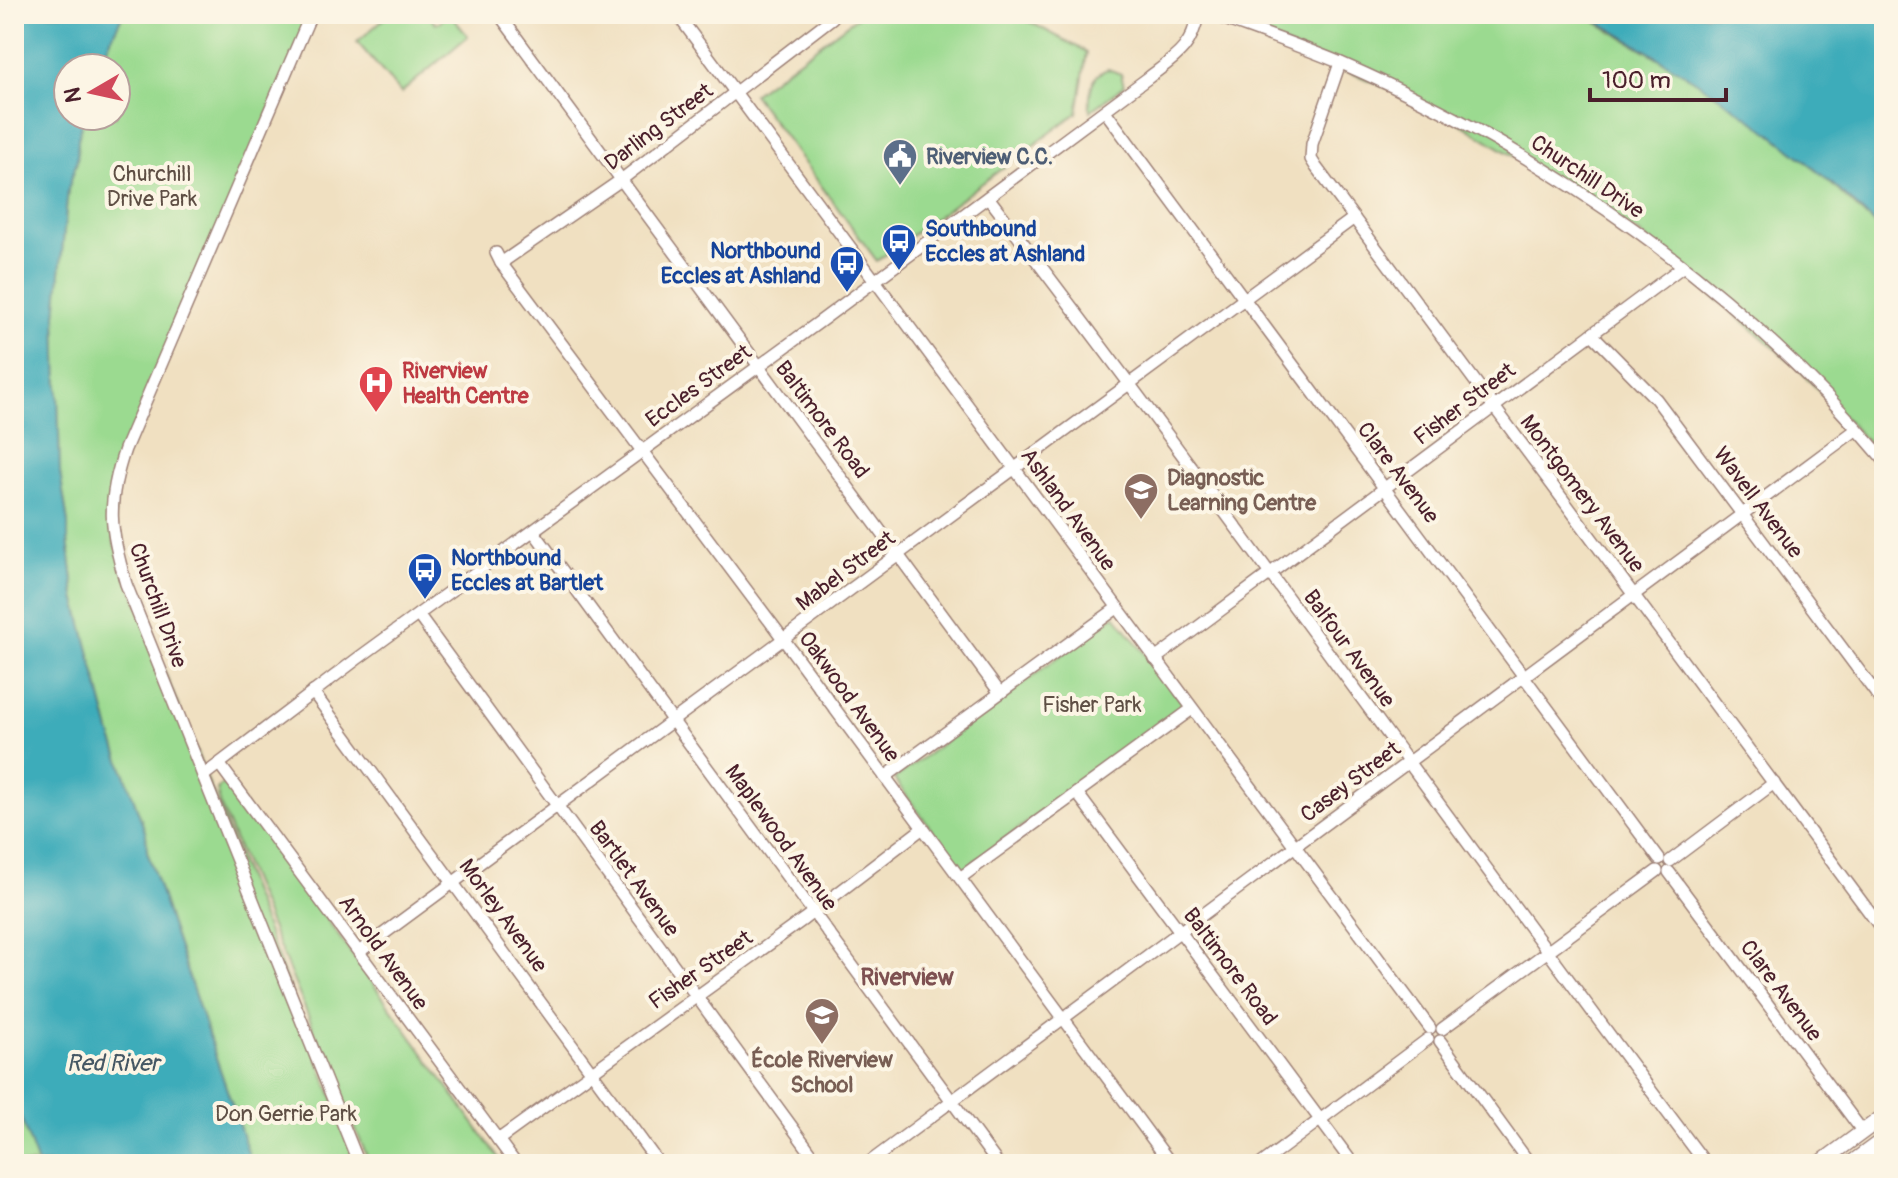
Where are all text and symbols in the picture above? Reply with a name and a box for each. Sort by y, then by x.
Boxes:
north arrow [52,52,132,132]
scale bar [1590,52,1726,102]
text: 100 m [1602,66,1671,95]
street label: Darling Street [599,77,719,177]
text: N [58,85,88,105]
street label: Churchill Drive [1525,129,1650,225]
public building icon: Riverview C.C. [881,137,919,187]
place label: Riverview C.C. [926,143,1053,171]
park label: Churchill Drive Park [107,160,197,213]
place label: Southbound Eccles at Ashland [925,215,1085,268]
bus stop icon: Southbound Eccles at Ashland [880,222,918,272]
place label: Northbound Eccles at Ashland [661,237,821,290]
bus stop icon: Northbound Eccles at Ashland [828,244,866,294]
street label: Eccles Street [640,338,757,434]
street label: Baltimore Road [769,355,876,484]
street label: Fisher Street [1408,356,1521,451]
place label: Riverview Health Centre [402,357,530,410]
hospital icon: Riverview Health Centre [357,364,395,414]
street label: Montgomery Avenue [1514,409,1651,578]
street label: Clare Avenue [1351,416,1445,529]
street label: Wavell Avenue [1707,441,1809,564]
street label: Ashland Avenue [1014,443,1122,577]
place label: Diagnostic Learning Centre [1167,464,1317,517]
school or university icon: Diagnostic Learning Centre [1122,471,1160,521]
street label: Mabel Street [790,524,901,617]
street label: Churchill Drive [123,539,194,672]
place label: Northbound Eccles at Bartlet [451,544,604,597]
bus stop icon: Northbound Eccles at Bartlet [406,551,444,601]
street label: Balfour Avenue [1297,584,1401,713]
street label: Oakwood Avenue [792,626,906,768]
park label: Fisher Park [1042,691,1142,719]
street label: Casey Street [1295,735,1406,829]
street label: Maplewood Avenue [719,759,844,916]
street label: Bartlet Avenue [583,815,686,942]
street label: Morley Avenue [453,853,554,978]
street label: Arnold Avenue [332,890,434,1016]
street label: Baltimore Road [1177,902,1284,1031]
street label: Fisher Street [643,924,758,1016]
street label: Clare Avenue [1734,934,1828,1047]
district label: Riverview [860,963,954,992]
school or university icon: École Riverview School [803,996,841,1046]
place label: École Riverview School [751,1046,893,1099]
water label: Red River [67,1049,163,1078]
park label: Don Gerrie Park [215,1100,357,1128]

